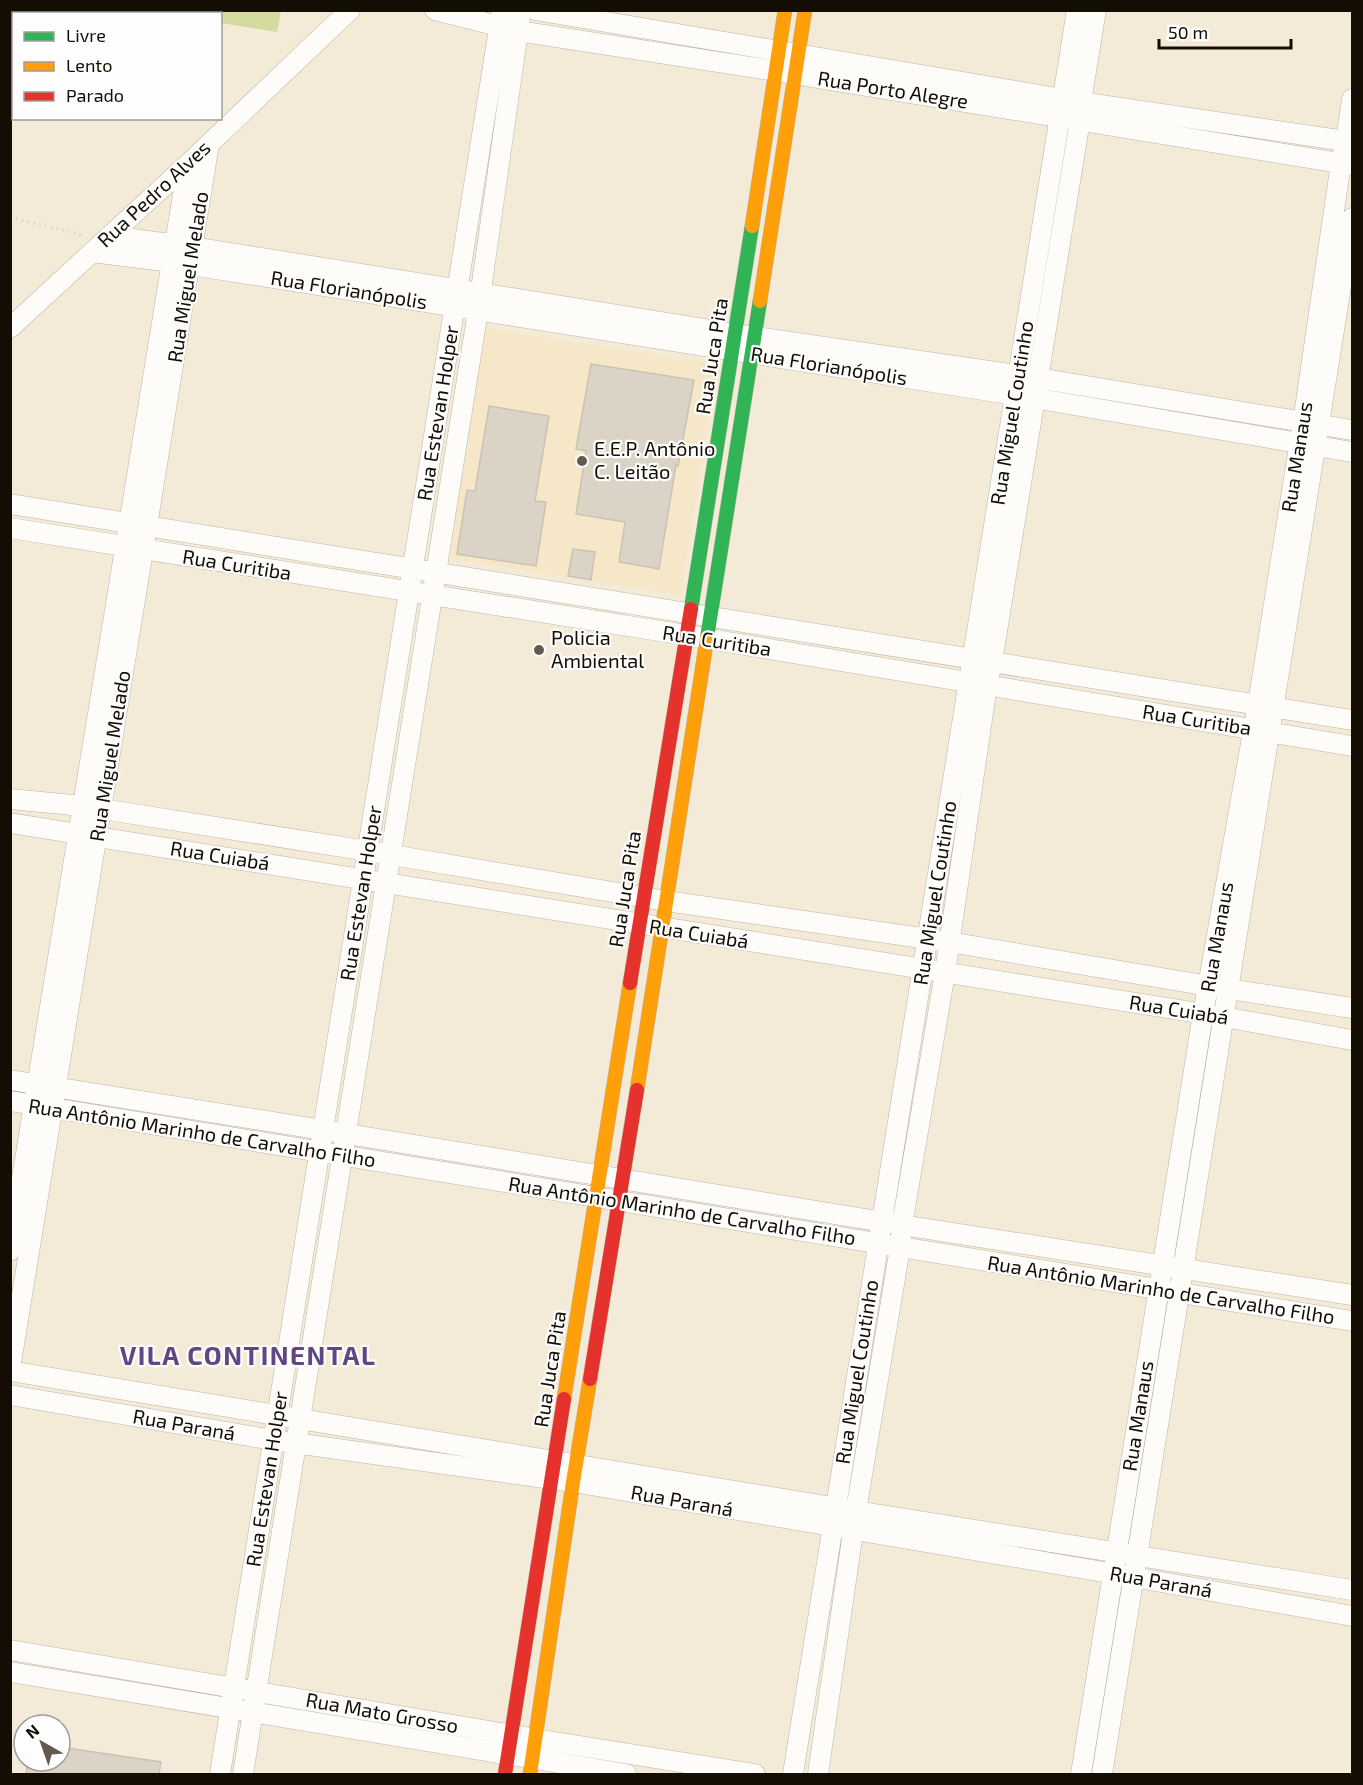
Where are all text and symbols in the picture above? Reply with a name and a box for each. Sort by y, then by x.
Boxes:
legend [12,12,222,120]
scale bar [1159,12,1291,50]
text: 50 m [1168,21,1208,43]
text: Livre [66,24,106,46]
text: Lento [66,54,112,76]
street label: Rua Porto Alegre [816,65,970,113]
text: Parado [66,84,124,106]
street label: Rua Pedro Alves [92,135,215,252]
street label: Rua Miguel Melado [162,190,212,364]
street label: Rua Florianópolis [269,265,429,313]
street label: Rua Juca Pita [690,296,732,416]
street label: Rua Miguel Coutinho [985,319,1037,507]
street label: Rua Estevan Holper [411,323,463,502]
street label: Rua Florianópolis [749,341,909,389]
street label: Rua Manaus [1275,400,1317,514]
place label: E.E.P. Antônio C. Leitão [594,436,715,483]
marker: E.E.P. Antônio C. Leitão [575,454,589,468]
street label: Rua Curitiba [181,544,293,584]
street label: Rua Curitiba [661,620,773,660]
place label: Policia Ambiental [551,625,644,672]
marker: Policia Ambiental [532,643,546,657]
street label: Rua Miguel Melado [84,669,134,843]
street label: Rua Curitiba [1141,699,1253,739]
street label: Rua Miguel Coutinho [908,799,960,987]
street label: Rua Estevan Holper [334,803,386,982]
street label: Rua Juca Pita [603,829,645,949]
street label: Rua Cuiabá [169,835,272,875]
street label: Rua Manaus [1194,880,1238,994]
street label: Rua Cuiabá [648,913,751,953]
street label: Rua Cuiabá [1128,989,1231,1029]
street label: Rua Antônio Marinho de Carvalho Filho [27,1093,378,1171]
street label: Rua Antônio Marinho de Carvalho Filho [507,1171,858,1249]
street label: Rua Antônio Marinho de Carvalho Filho [986,1250,1337,1328]
street label: Rua Miguel Coutinho [830,1278,882,1466]
street label: Rua Juca Pita [528,1309,570,1429]
district label: VILA CONTINENTAL [120,1339,376,1370]
street label: Rua Manaus [1116,1359,1158,1473]
street label: Rua Estevan Holper [240,1389,292,1568]
street label: Rua Paraná [131,1403,237,1445]
street label: Rua Paraná [629,1479,735,1521]
street label: Rua Paraná [1108,1560,1214,1602]
street label: Rua Mato Grosso [304,1687,460,1737]
north arrow [12,1713,72,1773]
text: N [22,1720,43,1742]

